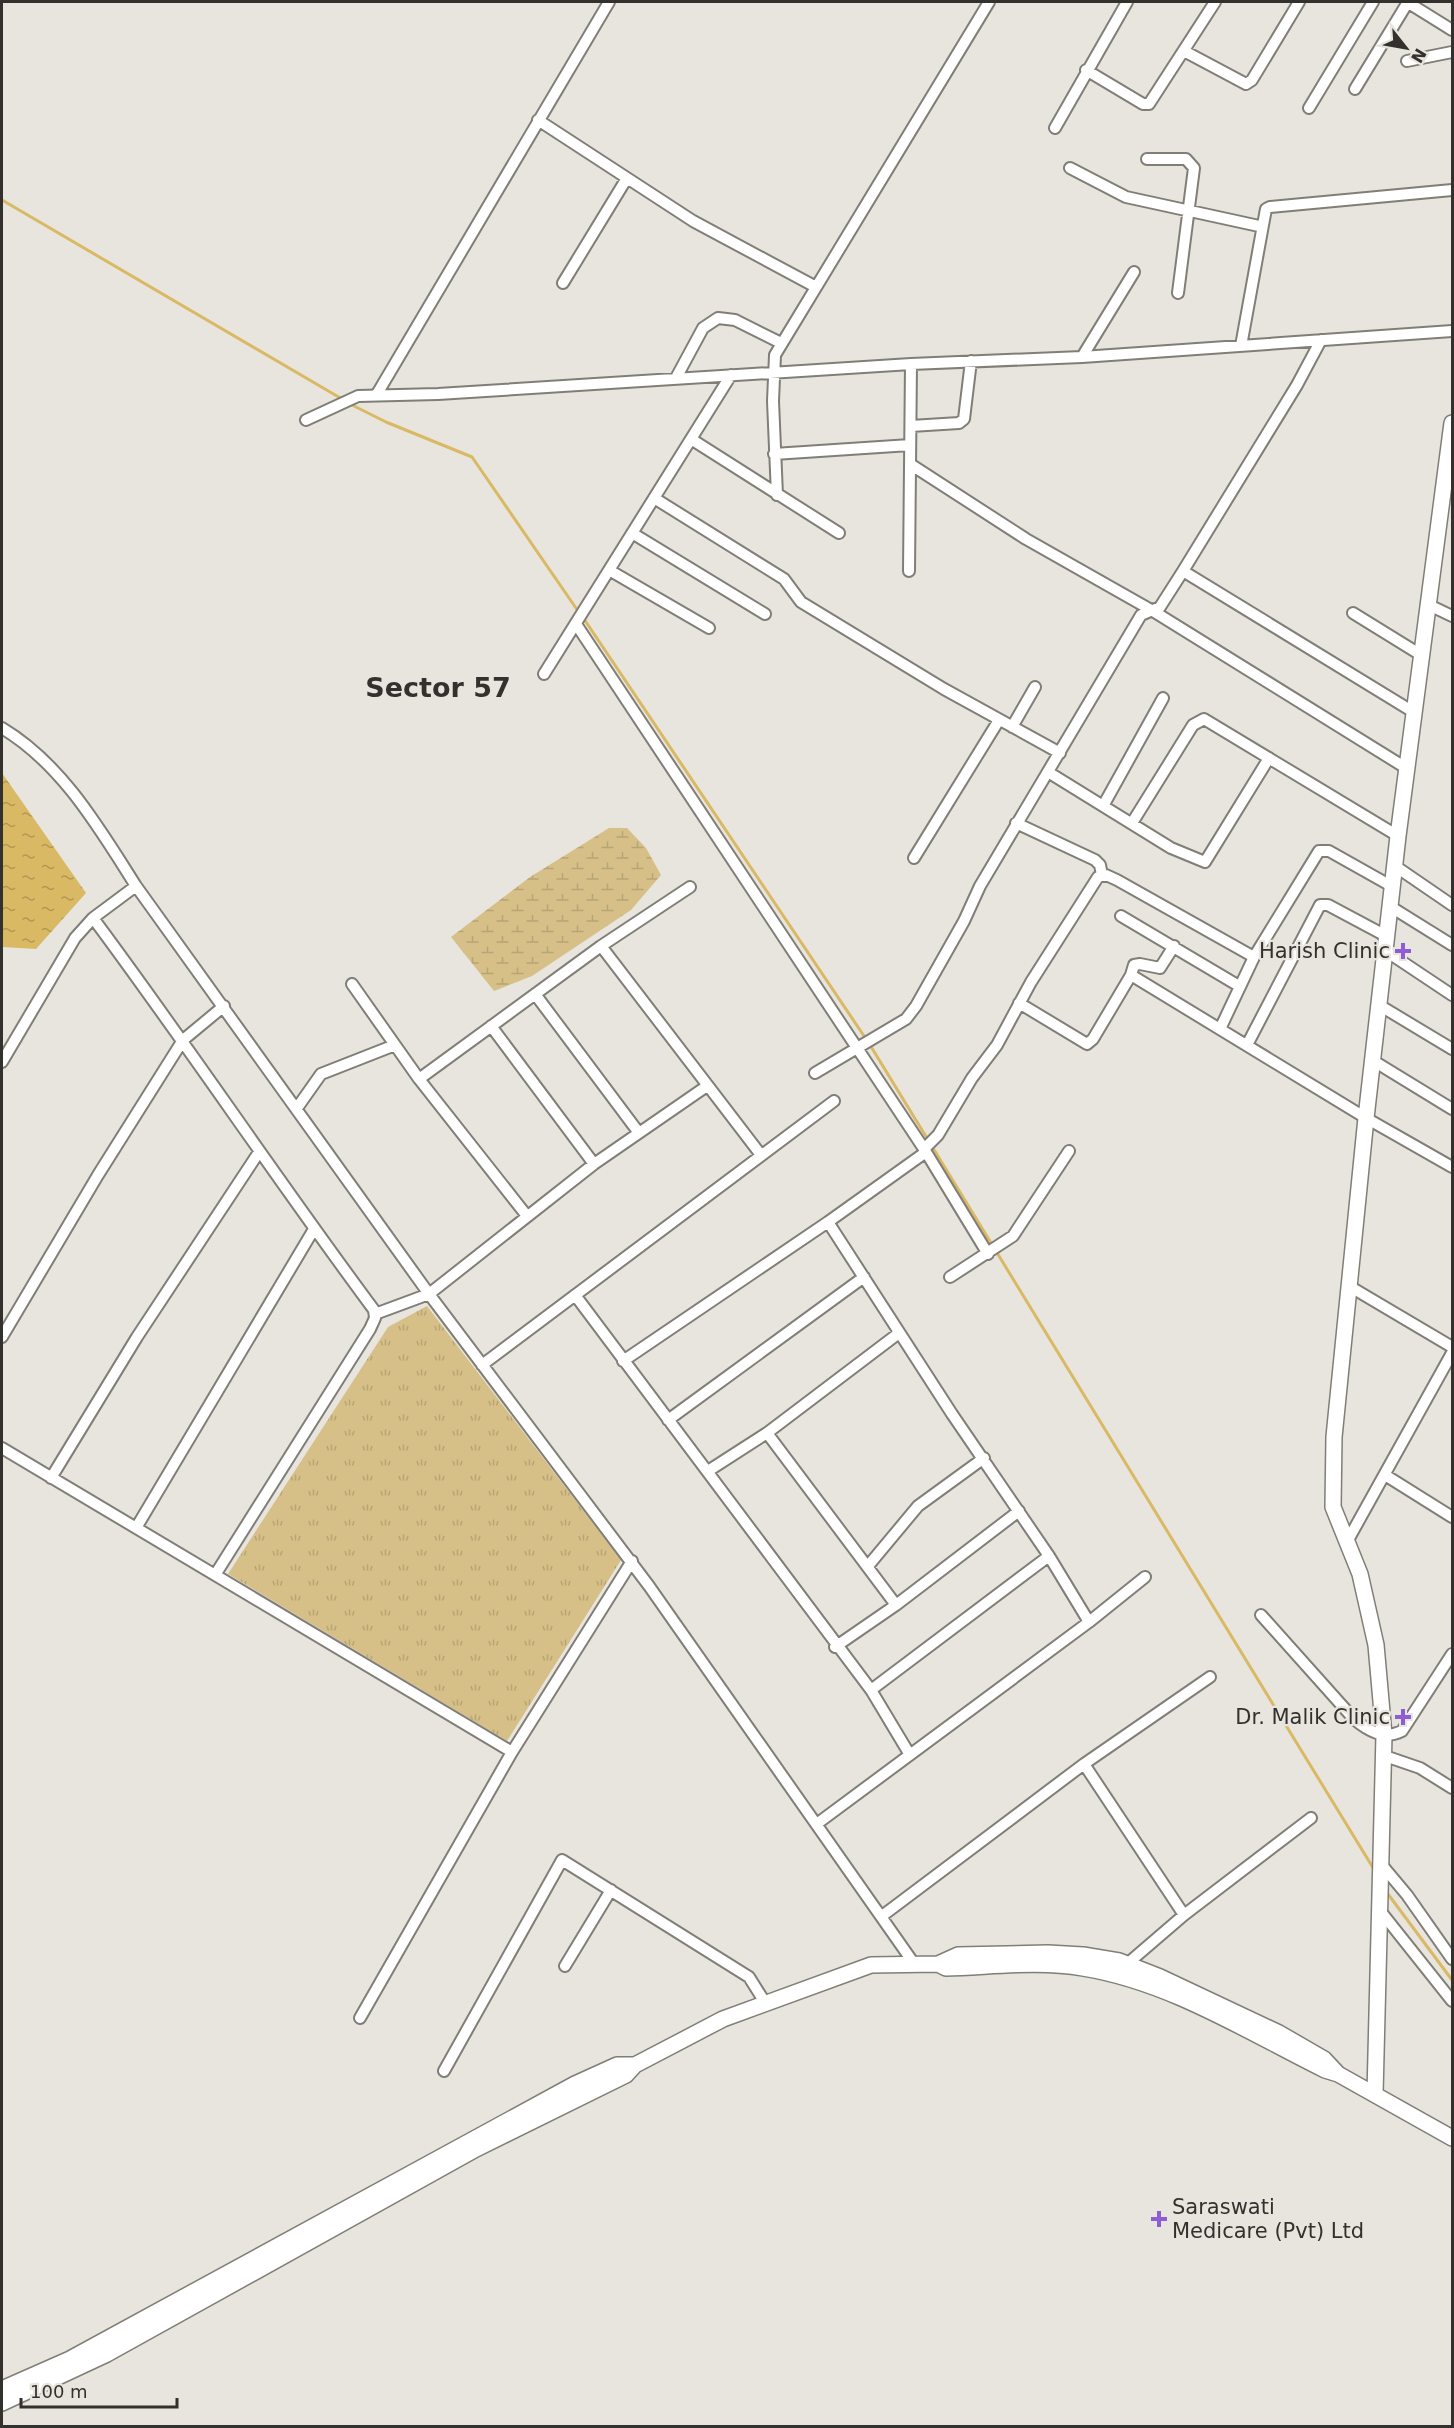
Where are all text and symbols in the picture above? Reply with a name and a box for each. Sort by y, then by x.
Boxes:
north arrow [1376,18,1436,78]
text: N [1407,45,1430,66]
district label: Sector 57 [365,672,511,703]
place label: Harish Clinic [1259,939,1390,963]
marker: Harish Clinic [1394,942,1412,960]
place label: Dr. Malik Clinic [1235,1705,1390,1729]
marker: Dr. Malik Clinic [1394,1708,1412,1726]
place label: Saraswati Medicare (Pvt) Ltd [1172,2195,1364,2243]
marker: Saraswati Medicare (Pvt) Ltd [1150,2210,1168,2228]
scale bar [21,2371,177,2409]
text: 100 m [30,2381,88,2402]

